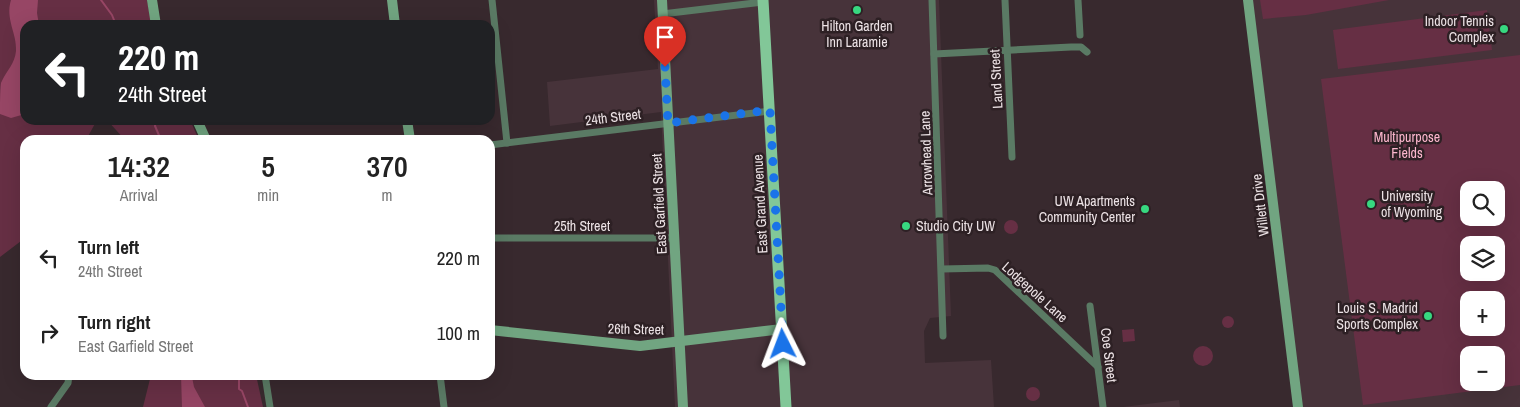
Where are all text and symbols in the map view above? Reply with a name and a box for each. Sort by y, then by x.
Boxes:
marker: Hilton Garden Inn Laramie [851,4,863,16]
place label: Indoor Tennis Complex [1425,12,1494,46]
pin [644,16,686,67]
place label: Hilton Garden Inn Laramie [821,17,893,51]
icon: arrive [651,23,679,51]
marker: Indoor Tennis Complex [1498,23,1510,35]
text: 220 m [118,34,199,81]
icon: left [35,40,100,105]
street label: Land Street [985,49,1007,109]
text: 24th Street [118,79,206,109]
street label: 24th Street [584,105,642,129]
street label: Arrowhead Lane [916,111,936,196]
park label: Multipurpose Fields [1374,128,1440,162]
text: 14:32 [107,146,170,186]
text: 5 [261,146,275,186]
text: 370 [367,146,408,186]
street label: East Garfield Street [647,153,671,255]
street label: East Grand Avenue [748,154,772,254]
street label: Willett Drive [1247,173,1273,237]
map controls [1460,181,1505,391]
button: search [1460,181,1505,226]
text: Arrival [120,184,158,206]
text: min [257,184,279,206]
text: m [382,184,393,206]
place label: University of Wyoming [1381,187,1443,221]
place label: UW Apartments Community Center [1039,192,1135,226]
marker: University of Wyoming [1365,198,1377,210]
marker: UW Apartments Community Center [1139,203,1151,215]
street label: 25th Street [554,217,610,235]
place label: Studio City UW [916,217,995,235]
marker: Studio City UW [900,220,912,232]
text: Turn left [78,234,139,260]
button: layers [1460,236,1505,281]
icon: left [35,244,63,272]
text: 220 m [437,245,480,271]
street label: Lodgepole Lane [998,258,1072,326]
text: 24th Street [78,260,142,282]
button: + [1460,291,1505,336]
place label: Louis S. Madrid Sports Complex [1336,299,1418,333]
text: Turn right [78,309,150,335]
marker: Louis S. Madrid Sports Complex [1422,310,1434,322]
position arrow [756,317,808,369]
icon: right [35,319,63,347]
text: 100 m [437,320,480,346]
street label: 26th Street [608,320,664,338]
street label: Coe Street [1097,327,1121,383]
text: East Garfield Street [78,335,193,357]
button: − [1460,346,1505,391]

